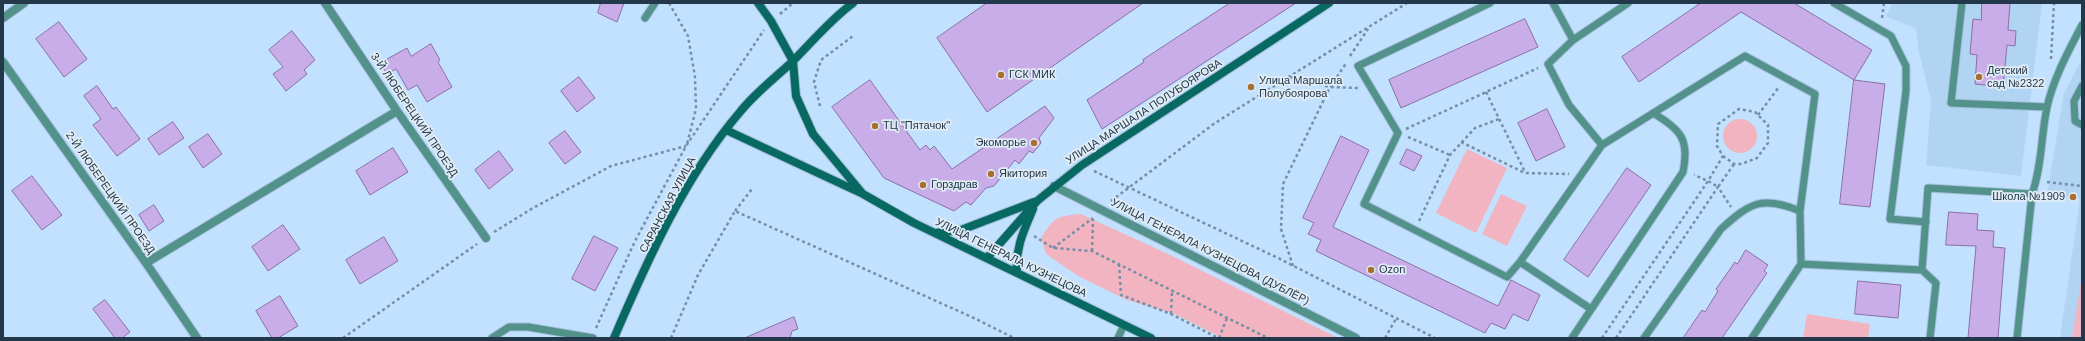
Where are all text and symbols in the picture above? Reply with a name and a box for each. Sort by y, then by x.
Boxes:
street label: 3-Й ЛЮБЕРЕЦКИЙ ПРОЕЗД [368,51,460,179]
street label: УЛИЦА МАРШАЛА ПОЛУБОЯРОВА [1064,57,1224,167]
place label: Детский сад №2322 [1987,64,2044,90]
place label: ГСК МИК [1009,68,1055,82]
marker: ГСК МИК [996,70,1006,80]
marker: Детский сад №2322 [1974,72,1984,82]
place label: Улица Маршала Полубоярова [1259,74,1342,100]
marker: Улица Маршала Полубоярова [1246,82,1256,92]
place label: ТЦ "Пятачок" [883,119,950,133]
marker: ТЦ "Пятачок" [870,121,880,131]
street label: 2-Й ЛЮБЕРЕЦКИЙ ПРОЕЗД [63,129,157,257]
place label: Экоморье [975,136,1026,150]
marker: Экоморье [1029,138,1039,148]
street label: САРАНСКАЯ УЛИЦА [637,155,699,255]
place label: Якитория [999,167,1047,181]
marker: Якитория [986,169,996,179]
place label: Горздрав [931,178,978,192]
marker: Горздрав [918,180,928,190]
place label: Школа №1909 [1992,190,2065,204]
marker: Школа №1909 [2068,192,2078,202]
street label: УЛИЦА ГЕНЕРАЛА КУЗНЕЦОВА (ДУБЛЁР) [1109,196,1311,308]
street label: УЛИЦА ГЕНЕРАЛА КУЗНЕЦОВА [933,216,1089,300]
place label: Ozon [1379,263,1405,277]
marker: Ozon [1366,265,1376,275]

